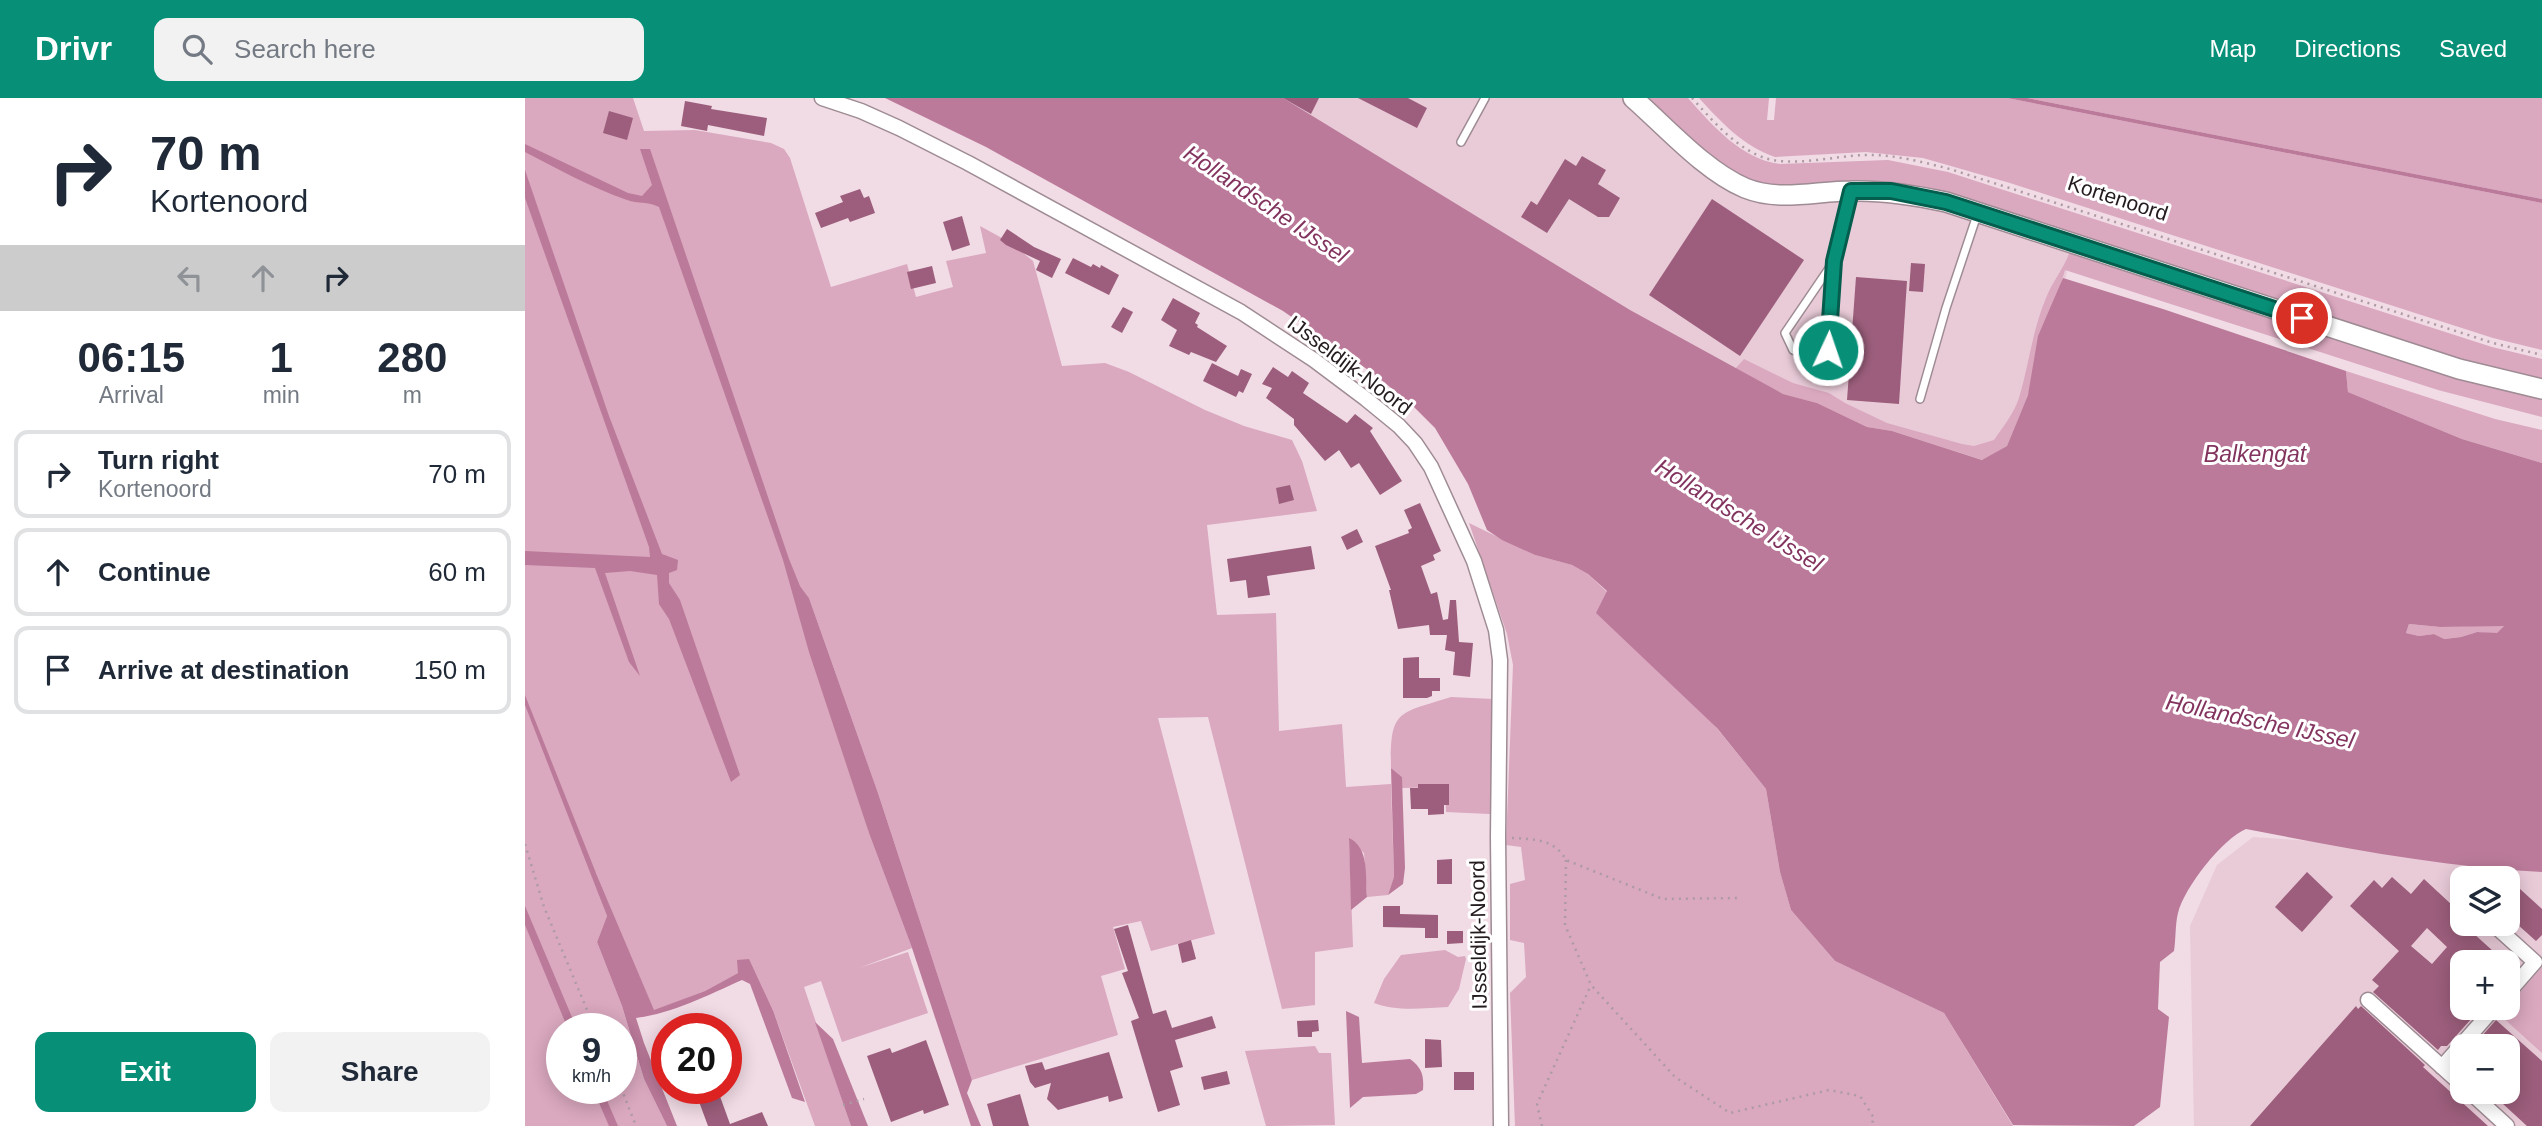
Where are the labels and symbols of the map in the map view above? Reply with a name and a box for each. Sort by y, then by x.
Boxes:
water label: Hollandsche IJssel [1179,140,1353,269]
street label: Kortenoord [2065,171,2171,225]
pin [2272,288,2332,348]
street label: IJsseldijk-Noord [1283,311,1417,419]
position arrow [1791,313,1865,387]
water label: Balkengat [2204,441,2308,467]
water label: Hollandsche IJssel [1651,453,1828,577]
water label: Hollandsche IJssel [2164,688,2357,754]
street label: IJsseldijk-Noord [1465,860,1491,1010]
speed limit sign: 20 [651,1013,742,1104]

